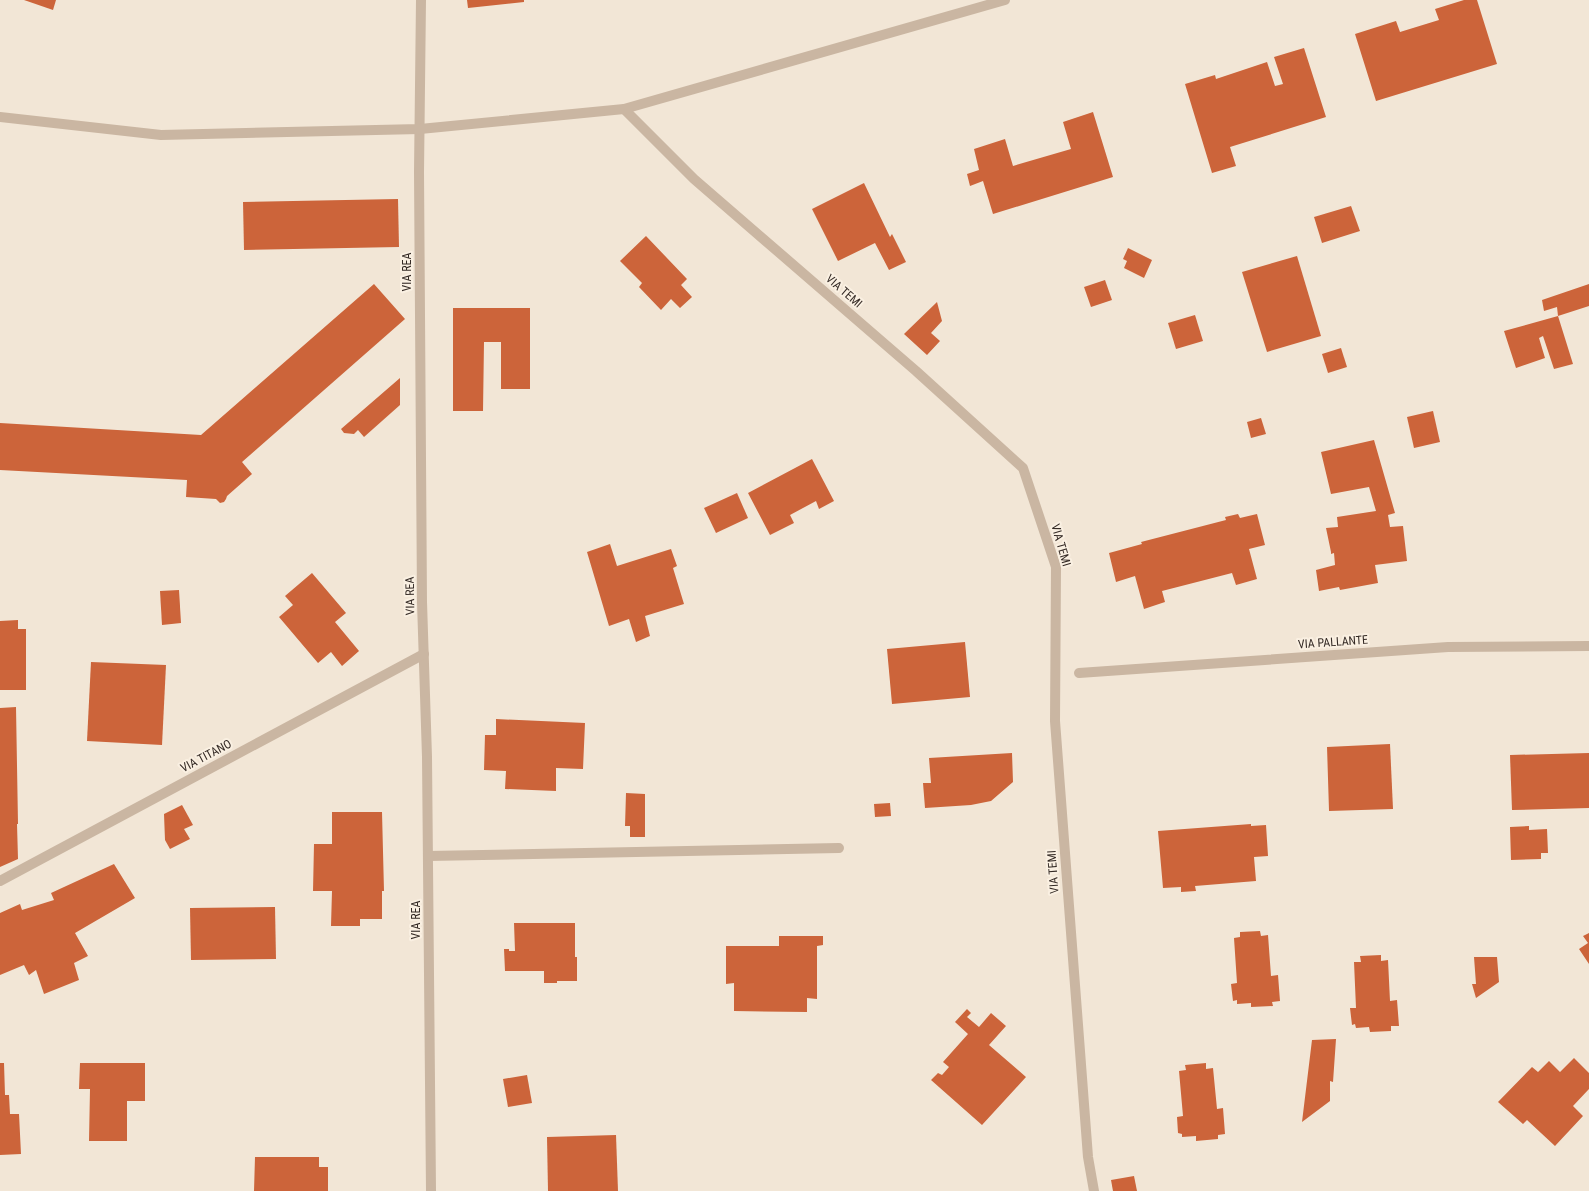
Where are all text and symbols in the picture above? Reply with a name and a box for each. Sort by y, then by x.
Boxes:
street label: VIA REA [400,253,414,291]
street label: VIA TEMI [823,271,865,311]
street label: VIA TEMI [1048,522,1074,568]
street label: VIA REA [403,576,417,616]
street label: VIA PALLANTE [1297,633,1369,651]
street label: VIA TITANO [178,737,234,775]
street label: VIA TEMI [1044,850,1062,894]
street label: VIA REA [409,901,423,939]

